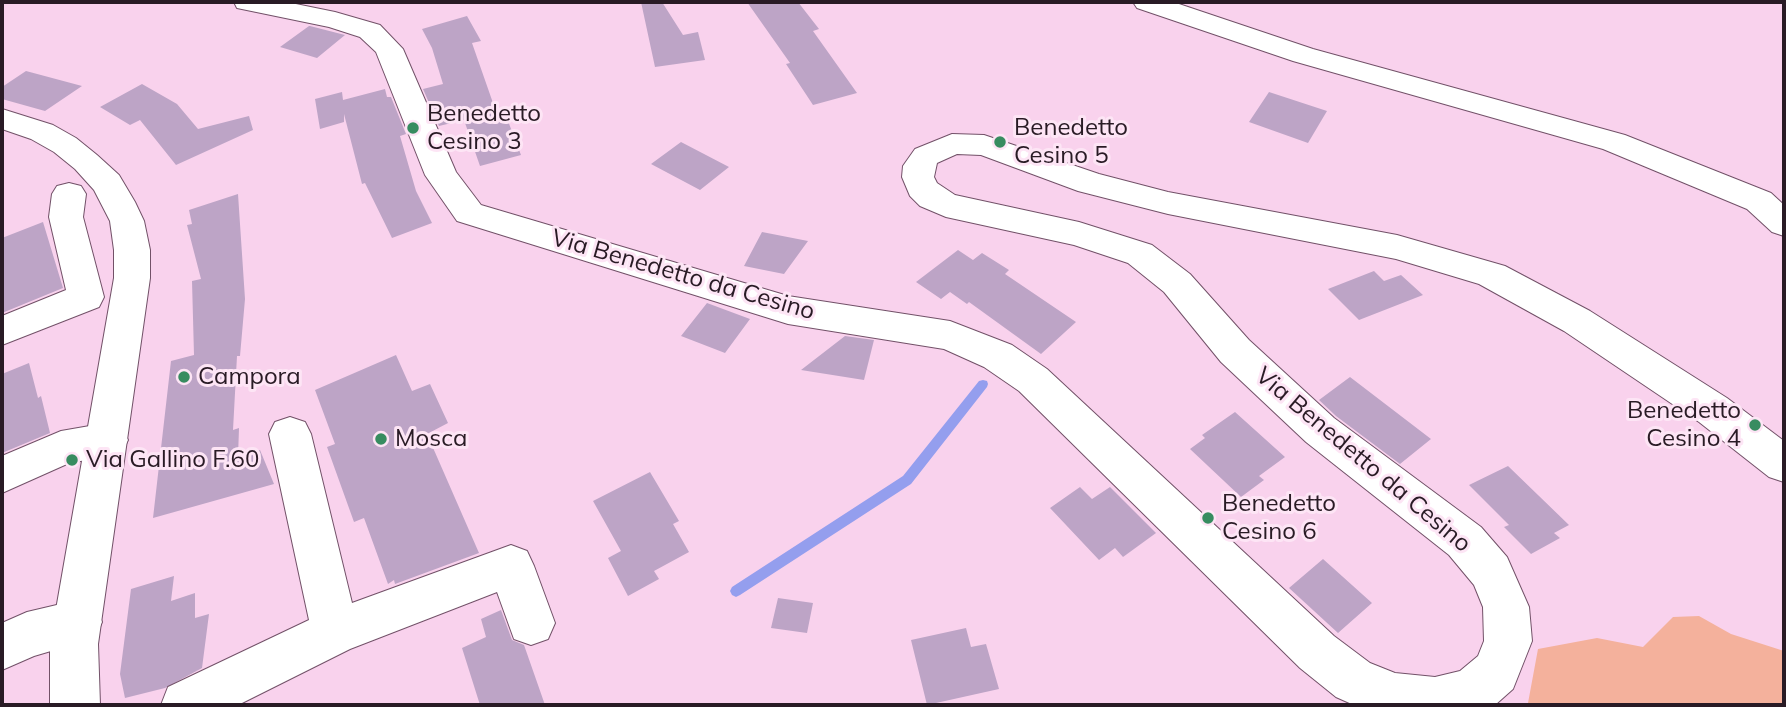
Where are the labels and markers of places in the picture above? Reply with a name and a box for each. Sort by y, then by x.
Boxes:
place label: Benedetto Cesino 3 [427,100,541,156]
place label: Benedetto Cesino 5 [1014,114,1128,170]
marker: Benedetto Cesino 3 [405,120,421,136]
marker: Benedetto Cesino 5 [992,134,1008,150]
place label: Campora [198,363,301,391]
marker: Campora [176,369,192,385]
place label: Benedetto Cesino 4 [1627,397,1741,453]
marker: Benedetto Cesino 4 [1747,417,1763,433]
place label: Mosca [395,425,467,453]
marker: Mosca [373,431,389,447]
place label: Via Gallino F.60 [86,446,259,474]
marker: Via Gallino F.60 [64,452,80,468]
place label: Benedetto Cesino 6 [1222,490,1336,546]
marker: Benedetto Cesino 6 [1200,510,1216,526]

